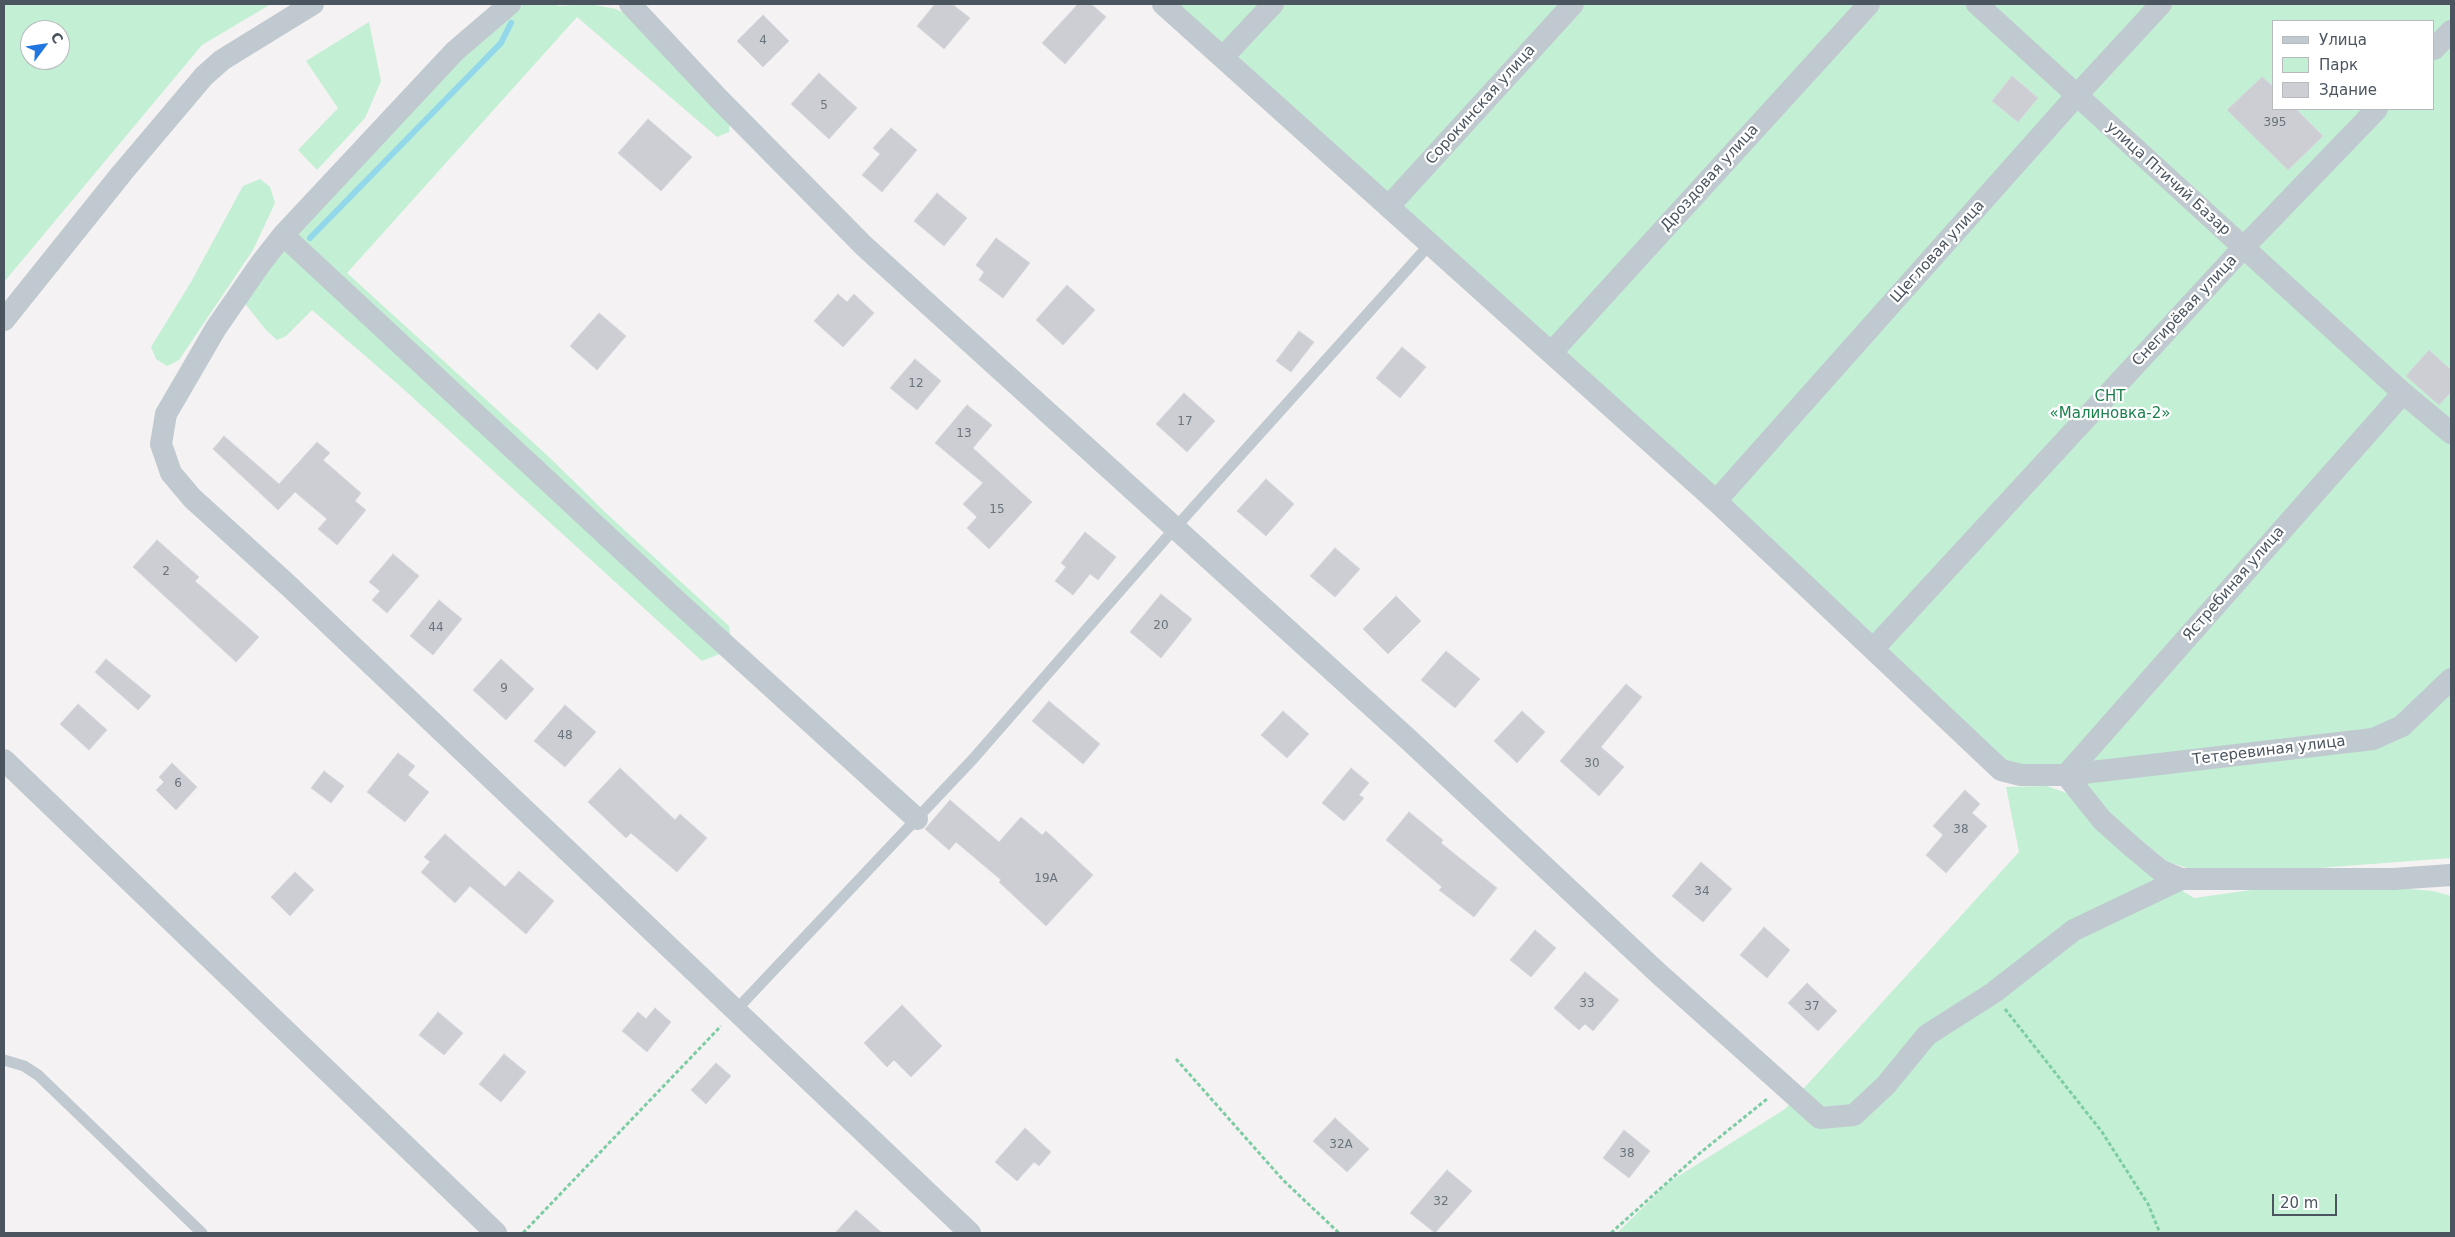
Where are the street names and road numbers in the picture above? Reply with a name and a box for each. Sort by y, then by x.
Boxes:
street label: Сорокинская улица [1422,41,1540,169]
street label: улица Птичий Базар [2102,118,2234,240]
street label: Дроздовая улица [1657,121,1763,235]
street label: Щегловая улица [1887,197,1989,307]
street label: Снегирёвая улица [2129,252,2241,370]
street label: Ястребиная улица [2179,523,2289,645]
street label: Тетеревиная улица [2191,733,2347,769]

